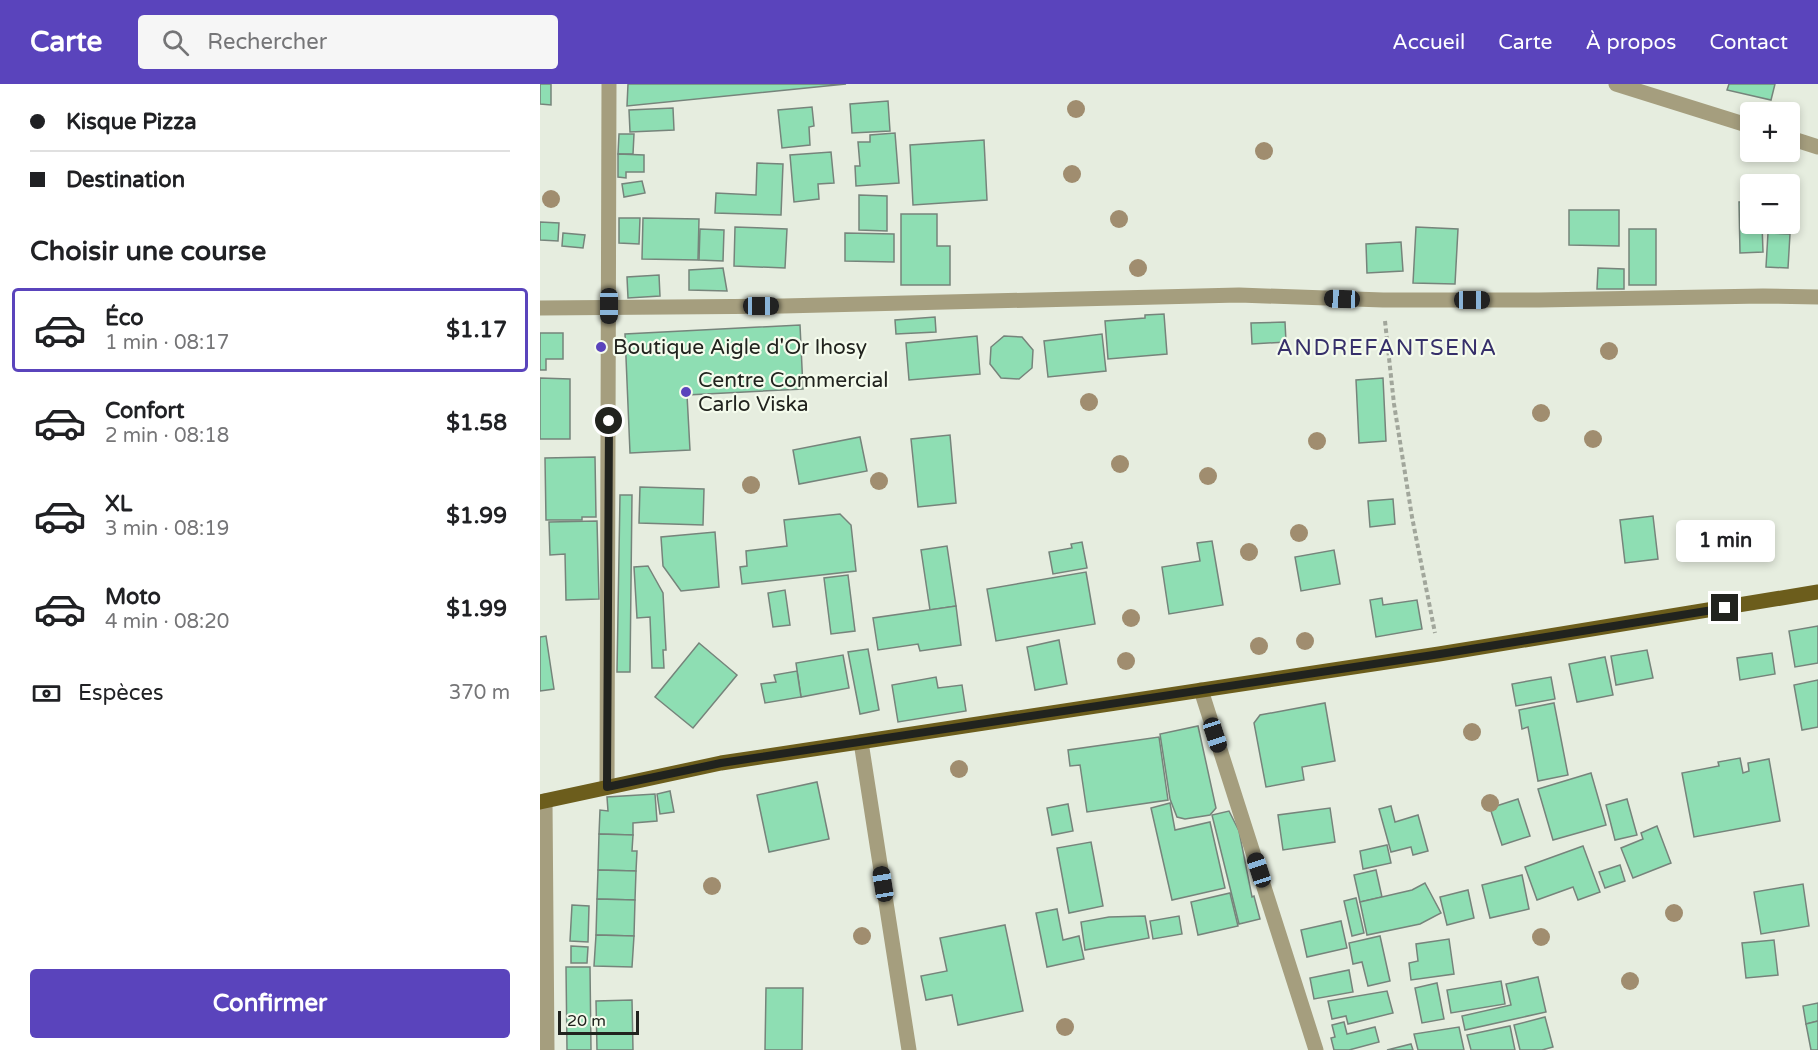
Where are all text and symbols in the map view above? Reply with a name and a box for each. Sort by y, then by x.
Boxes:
search box [138,15,558,69]
text: Carte [30,25,102,59]
icon: search [159,26,192,59]
text: Rechercher [207,29,327,55]
text: Accueil [1392,30,1465,55]
text: Carte [1498,30,1552,55]
text: À propos [1585,30,1676,55]
text: Contact [1709,30,1788,55]
map controls [1740,102,1800,234]
button: + [1740,102,1800,162]
text: Kisque Pizza [66,109,197,135]
text: Destination [66,167,185,193]
button: − [1740,174,1800,234]
text: Choisir une course [30,235,266,268]
car [600,288,618,324]
car [1324,289,1360,309]
car [1454,291,1490,309]
car [743,297,779,315]
icon: car [33,303,87,357]
text: Éco [105,305,144,331]
text: $1.17 [446,317,507,343]
text: 1 min · 08:17 [105,331,229,355]
place label: Boutique Aigle d'Or Ihosy [613,335,867,360]
district label: ANDREFANTSENA [1276,335,1498,361]
marker: Boutique Aigle d'Or Ihosy [594,340,608,354]
place label: Centre Commercial Carlo Viska [698,368,888,417]
marker: Centre Commercial Carlo Viska [679,385,693,399]
icon: car [33,396,87,450]
text: Confort [105,398,184,424]
route start [595,407,622,434]
text: $1.58 [446,410,507,436]
text: 2 min · 08:18 [105,424,229,448]
icon: car [33,489,87,543]
text: XL [105,491,132,517]
text: $1.99 [446,503,507,529]
text: 3 min · 08:19 [105,517,229,541]
callout: 1 min [1676,521,1774,563]
text: 1 min [1699,529,1752,553]
icon: car [33,582,87,636]
text: Moto [105,584,161,610]
route end [1711,594,1738,621]
text: $1.99 [446,596,507,622]
text: 4 min · 08:20 [105,610,229,634]
icon: cash [30,677,63,710]
text: Espèces [78,680,163,706]
text: 370 m [449,681,510,705]
car [1201,715,1229,755]
car [1245,850,1273,890]
car [871,865,895,903]
button: Confirmer [30,969,510,1038]
scale bar [558,1008,639,1036]
text: 20 m [567,1011,606,1031]

